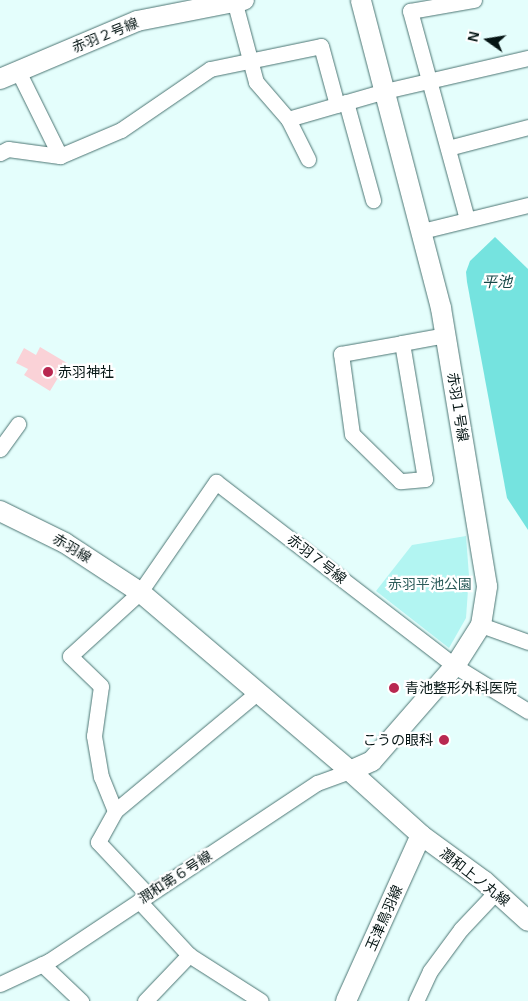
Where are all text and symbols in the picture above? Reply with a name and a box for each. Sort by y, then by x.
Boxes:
street label: 赤羽２号線 [69,14,141,56]
north arrow [463,15,513,65]
text: N [464,30,482,43]
water label: 平池 [482,273,512,291]
place label: 赤羽神社 [58,364,114,380]
marker: 赤羽神社 [42,366,54,378]
street label: 赤羽１号線 [444,371,472,443]
street label: 赤羽線 [50,530,94,566]
street label: 赤羽７号線 [284,531,350,587]
park label: 赤羽平池公園 [388,576,472,592]
place label: 青池整形外科医院 [405,680,517,696]
marker: 青池整形外科医院 [387,681,401,695]
place label: こうの眼科 [363,732,433,748]
marker: こうの眼科 [437,733,451,747]
street label: 潤和上ノ丸線 [437,845,513,909]
street label: 潤和第６号線 [135,847,215,907]
street label: 玉津鳥羽線 [362,883,406,953]

